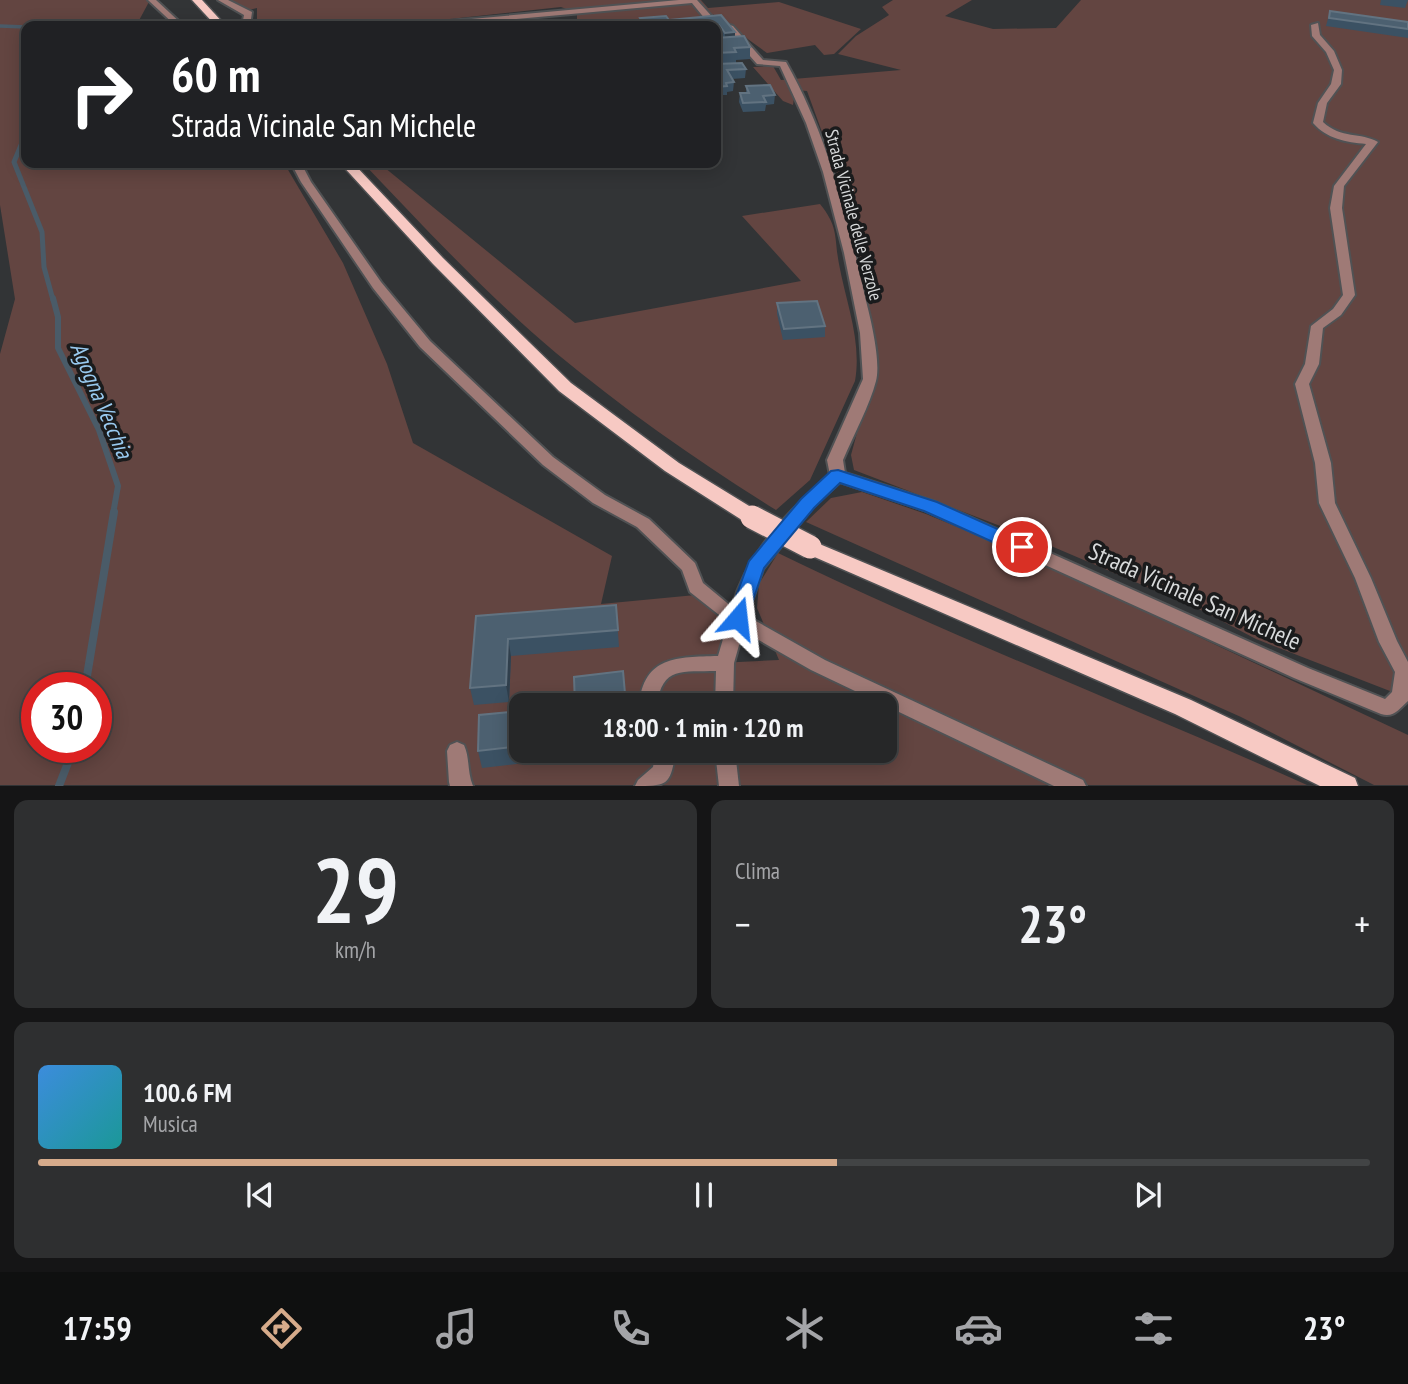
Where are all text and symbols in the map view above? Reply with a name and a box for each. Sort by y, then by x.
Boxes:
text: 60 m [171,42,260,106]
icon: right [56,49,147,140]
text: Strada Vicinale San Michele [171,104,476,146]
street label: Strada Vicinale delle Verzole [820,127,888,303]
water label: Agogna Vecchia [65,338,140,464]
pin [992,517,1052,577]
icon: arrive [1003,528,1041,566]
street label: Strada Vicinale San Michele [1084,535,1306,657]
position arrow [701,581,775,655]
speed limit sign: 30 [21,672,112,763]
text: 18:00 · 1 min · 120 m [603,711,803,744]
text: 29 [312,830,399,948]
text: Clima [735,856,780,885]
text: 23° [1018,890,1087,957]
text: − [735,899,751,948]
text: + [1354,899,1370,948]
text: km/h [335,935,376,964]
text: 100.6 FM [143,1076,232,1109]
text: Musica [143,1109,198,1138]
icon: previous [241,1176,279,1214]
icon: pause [685,1176,723,1214]
icon: next [1129,1176,1167,1214]
icon: directions [257,1304,306,1353]
icon: music [432,1304,481,1353]
icon: phone [606,1304,655,1353]
icon: climate [780,1304,829,1353]
icon: car [954,1304,1003,1353]
icon: filters [1129,1304,1178,1353]
text: 17:59 [63,1307,132,1349]
text: 23° [1303,1307,1345,1349]

